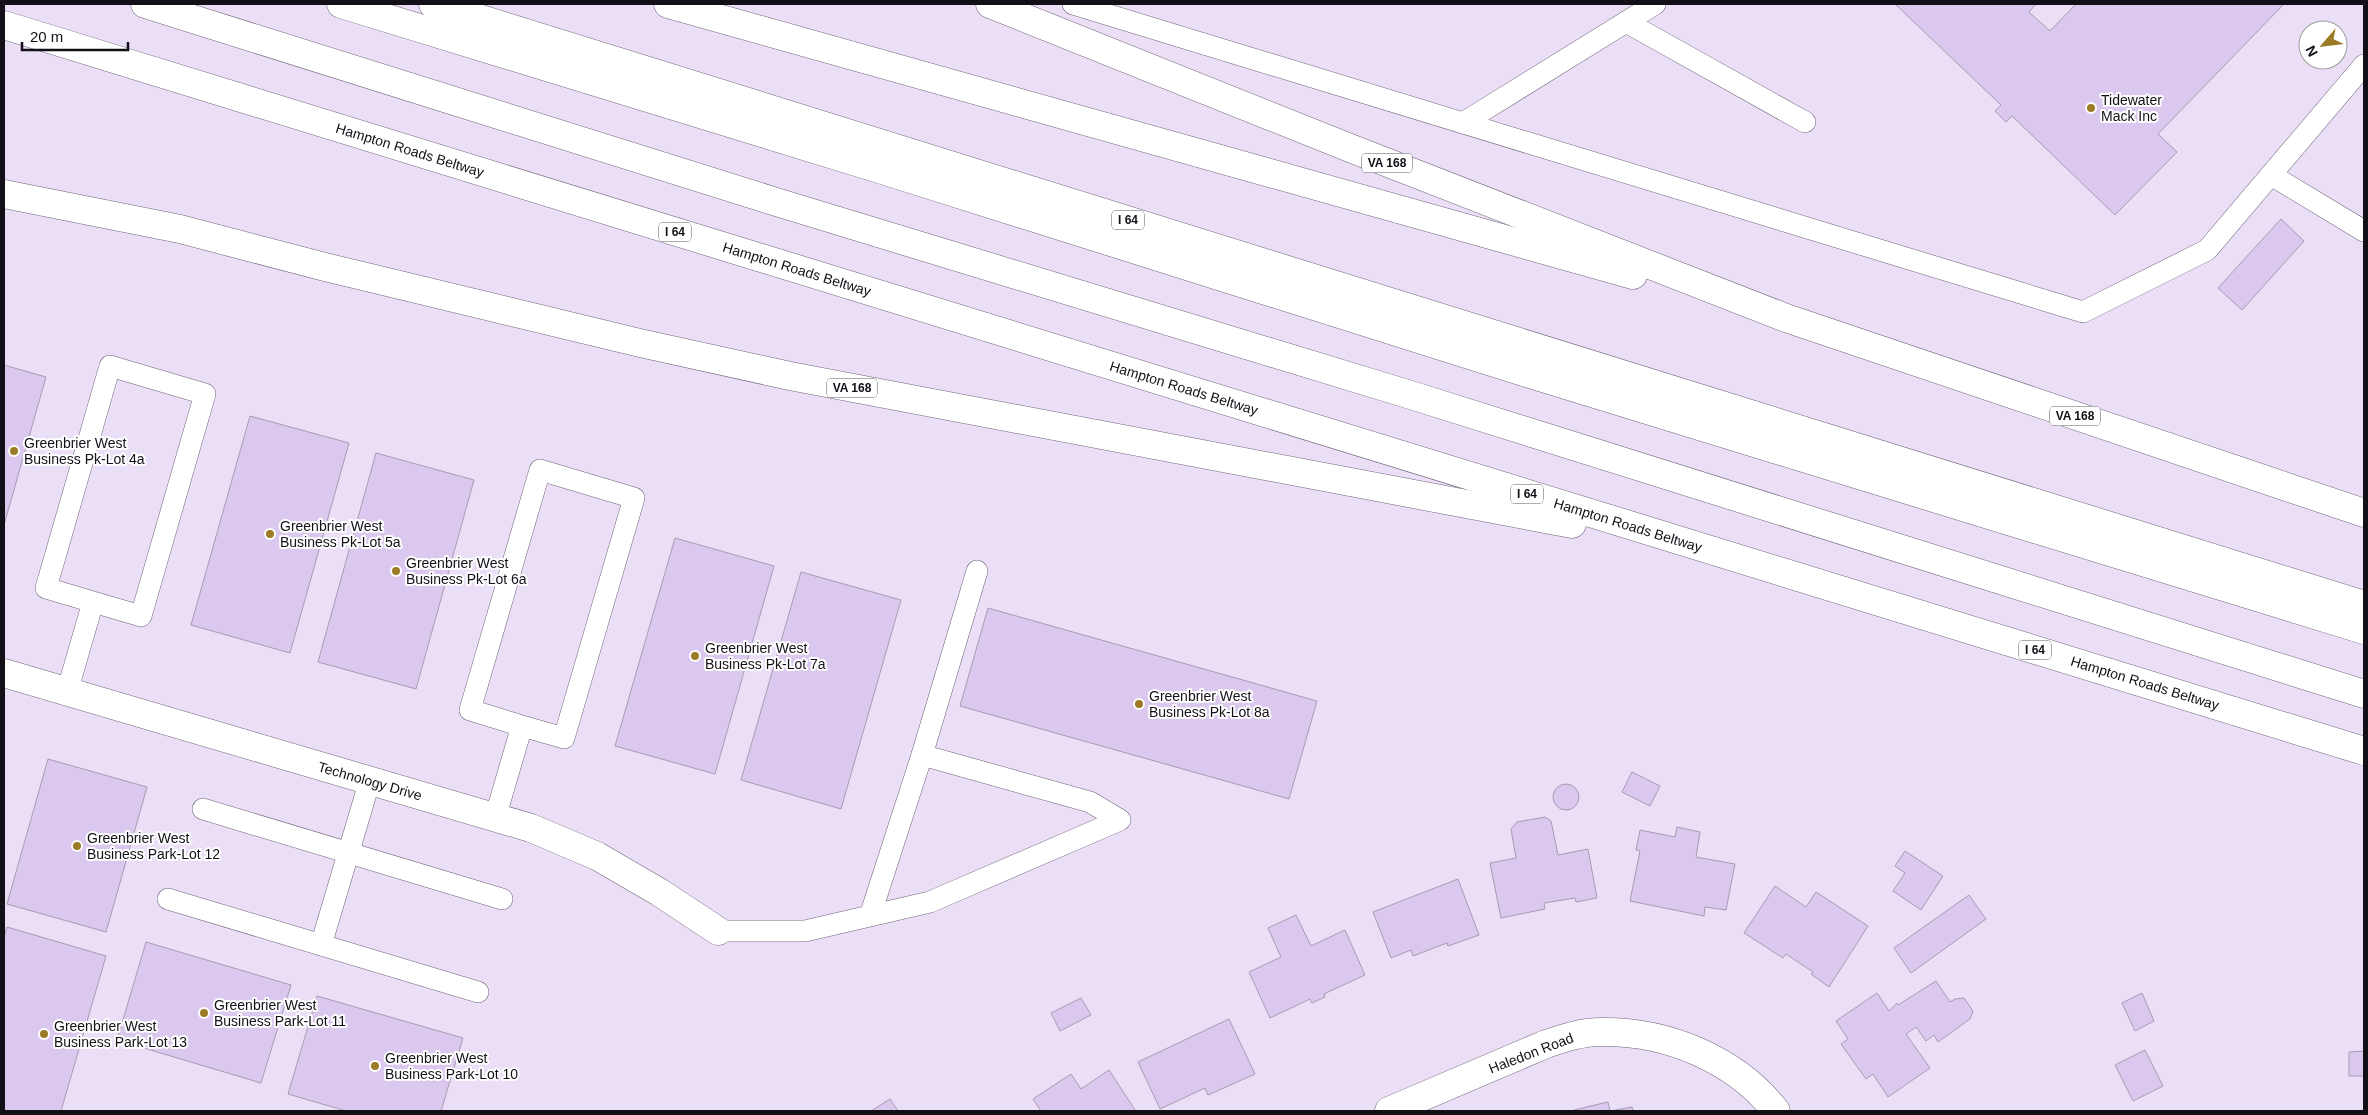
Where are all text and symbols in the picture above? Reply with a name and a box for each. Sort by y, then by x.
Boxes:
scale bar [22,20,129,52]
north arrow [2298,20,2348,70]
text: 20 m [30,28,63,45]
text: N [2302,43,2321,59]
place label: Tidewater Mack Inc [2101,92,2162,124]
marker: Tidewater Mack Inc [2085,102,2097,114]
street label: Hampton Roads Beltway [334,120,486,180]
road number: VA 168 [1362,154,1412,172]
road number: I 64 [1112,210,1144,230]
road number: I 64 [659,222,691,242]
street label: Hampton Roads Beltway [721,239,873,299]
street label: Hampton Roads Beltway [1108,358,1260,418]
road number: VA 168 [827,378,877,398]
road number: VA 168 [2050,406,2100,426]
place label: Greenbrier West Business Pk-Lot 4a [24,435,145,467]
marker: Greenbrier West Business Pk-Lot 4a [8,445,20,457]
road number: I 64 [1511,484,1543,504]
street label: Hampton Roads Beltway [1552,495,1704,555]
place label: Greenbrier West Business Pk-Lot 5a [280,518,401,550]
marker: Greenbrier West Business Pk-Lot 5a [264,528,276,540]
place label: Greenbrier West Business Pk-Lot 6a [406,555,527,587]
marker: Greenbrier West Business Pk-Lot 6a [390,565,402,577]
place label: Greenbrier West Business Pk-Lot 7a [705,640,826,672]
road number: I 64 [2019,640,2051,660]
marker: Greenbrier West Business Pk-Lot 7a [689,650,701,662]
street label: Hampton Roads Beltway [2069,653,2221,713]
place label: Greenbrier West Business Pk-Lot 8a [1149,688,1270,720]
marker: Greenbrier West Business Pk-Lot 8a [1133,698,1145,710]
street label: Technology Drive [316,759,424,804]
place label: Greenbrier West Business Park-Lot 12 [87,830,220,862]
marker: Greenbrier West Business Park-Lot 12 [71,840,83,852]
place label: Greenbrier West Business Park-Lot 11 [214,997,346,1029]
marker: Greenbrier West Business Park-Lot 11 [198,1007,210,1019]
place label: Greenbrier West Business Park-Lot 13 [54,1018,187,1050]
marker: Greenbrier West Business Park-Lot 13 [38,1028,50,1040]
street label: Haledon Road [1486,1029,1576,1077]
place label: Greenbrier West Business Park-Lot 10 [385,1050,518,1082]
marker: Greenbrier West Business Park-Lot 10 [369,1060,381,1072]

